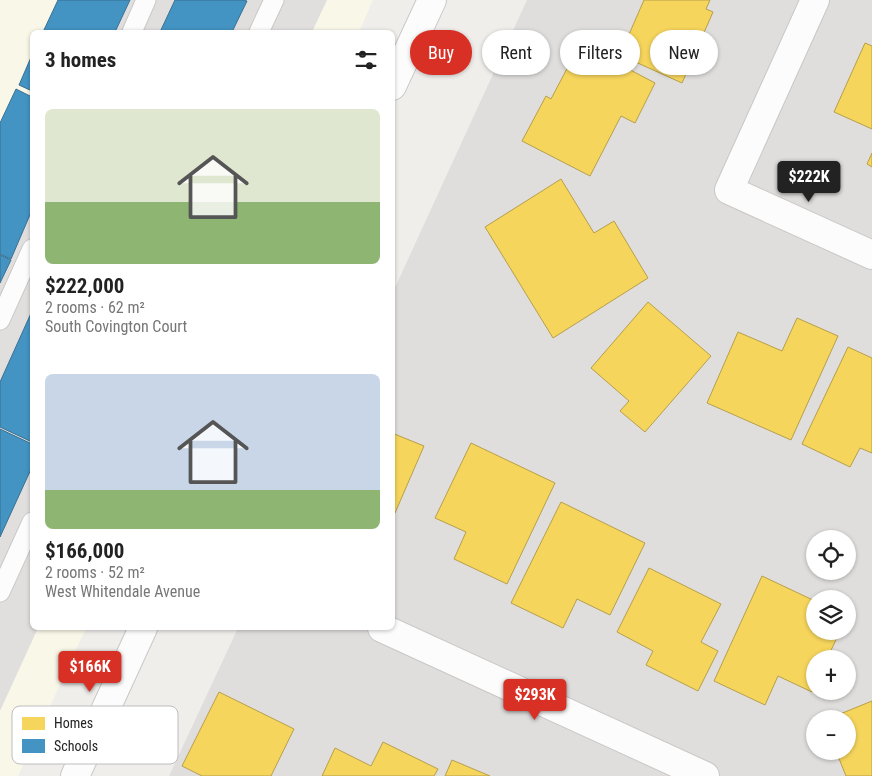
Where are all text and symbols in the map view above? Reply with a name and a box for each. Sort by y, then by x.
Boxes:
chip: Buy [410,30,472,75]
chip: Rent [482,30,550,75]
chip: Filters [560,30,640,75]
chip: New [650,30,718,75]
icon: filters [352,46,380,74]
text: 3 homes [45,48,116,72]
icon: home [168,142,258,232]
pin: $222K [774,160,844,203]
text: $222K [788,167,830,186]
text: $222,000 [45,274,124,298]
text: 2 rooms · 62 m² [45,298,145,317]
text: South Covington Court [45,317,187,336]
icon: home [168,407,258,497]
map controls [806,530,856,760]
button: locate [806,530,856,580]
text: $166,000 [45,539,124,563]
text: 2 rooms · 52 m² [45,563,145,582]
text: West Whitendale Avenue [45,582,200,601]
button: layers [806,590,856,640]
pin: $166K [55,650,125,693]
button: + [806,650,856,700]
text: $166K [69,657,111,676]
pin: $293K [500,678,570,721]
text: $293K [514,685,556,704]
legend [12,706,178,764]
button: − [806,710,856,760]
text: Homes [54,715,93,731]
text: Schools [54,738,98,754]

